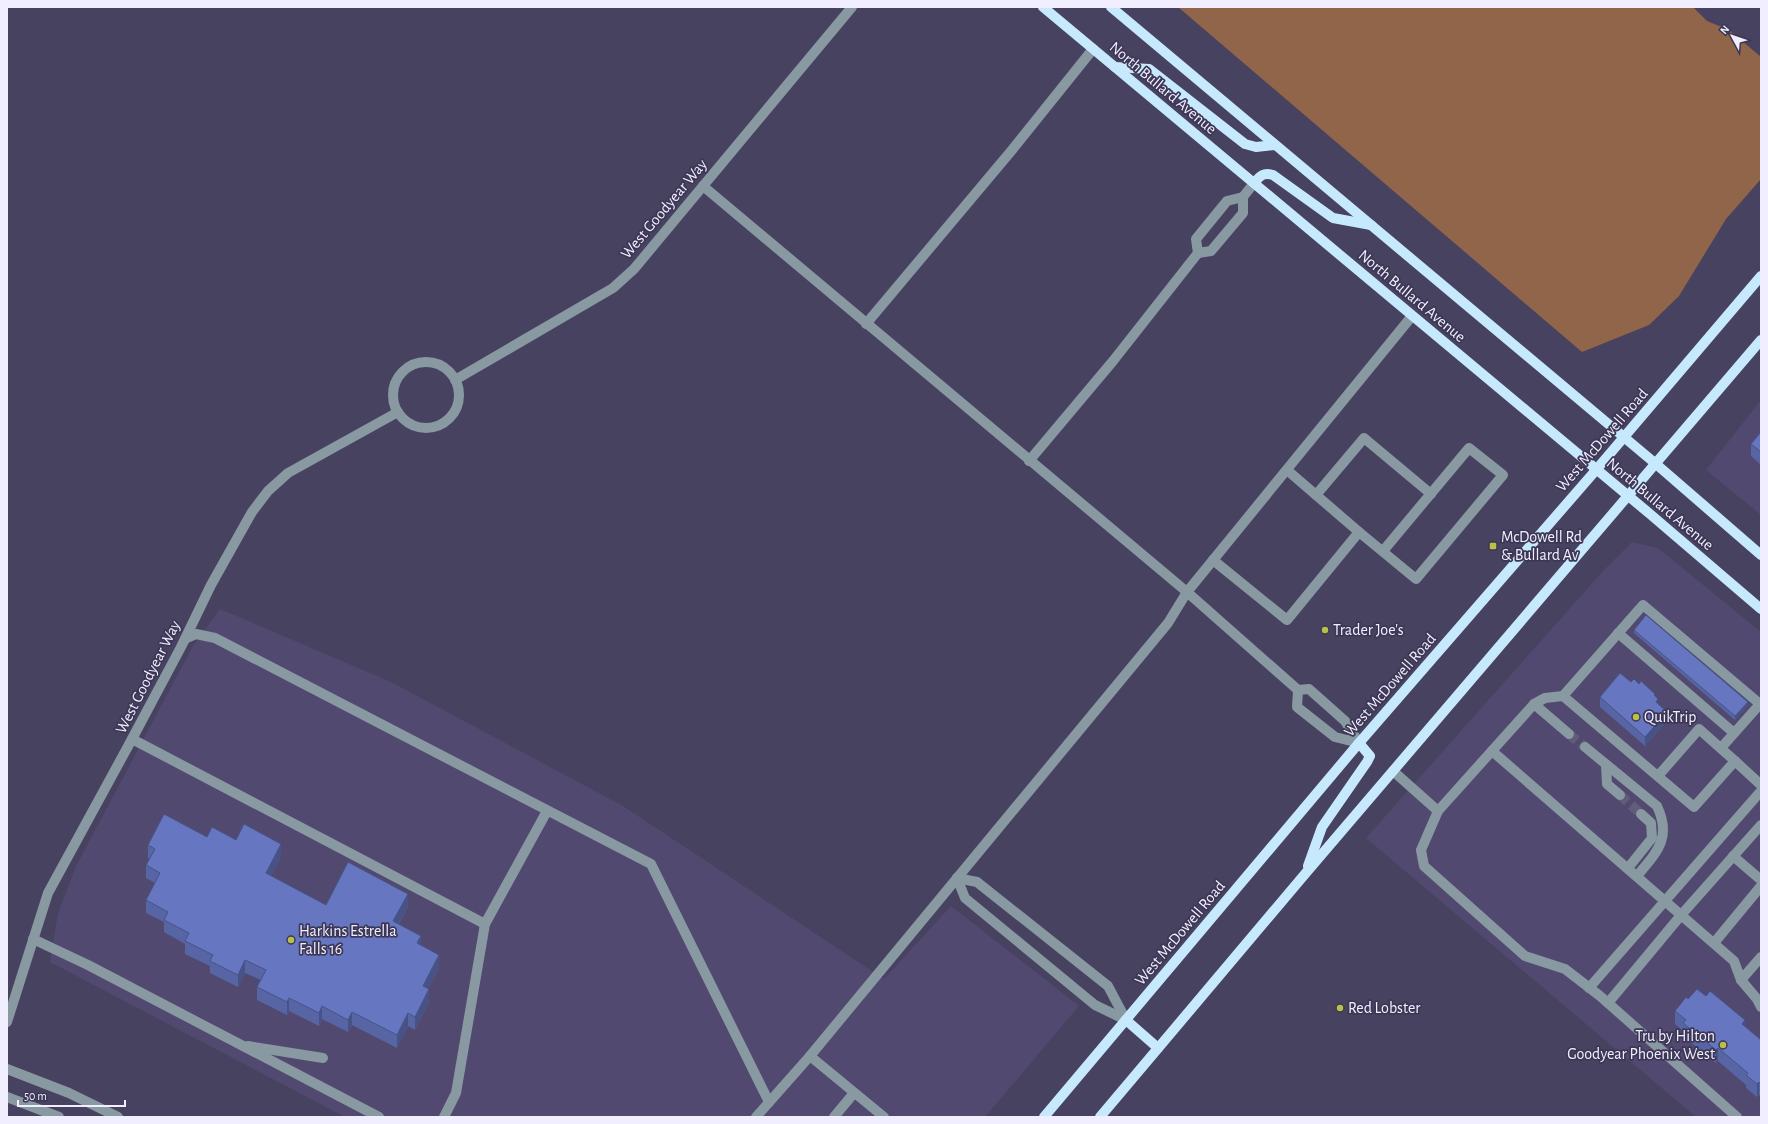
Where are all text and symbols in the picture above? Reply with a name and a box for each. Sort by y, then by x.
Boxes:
north arrow [1712,16,1752,56]
text: N [1718,23,1731,36]
street label: North Bullard Avenue [1106,39,1220,137]
street label: West Goodyear Way [618,156,711,262]
street label: North Bullard Avenue [1355,247,1469,345]
street label: West McDowell Road [1553,385,1651,495]
street label: North Bullard Avenue [1603,455,1717,553]
place label: McDowell Rd & Bullard Av [1501,529,1582,563]
marker: McDowell Rd & Bullard Av [1488,541,1498,551]
street label: West Goodyear Way [113,618,184,736]
place label: Trader Joe's [1333,622,1404,638]
marker: Trader Joe's [1320,625,1330,635]
street label: West McDowell Road [1341,630,1439,740]
place label: QuikTrip [1644,709,1697,726]
marker: QuikTrip [1631,712,1641,722]
street label: West McDowell Road [1132,878,1228,988]
place label: Harkins Estrella Falls 16 [299,923,397,957]
marker: Harkins Estrella Falls 16 [286,935,296,945]
place label: Red Lobster [1348,1000,1421,1016]
marker: Red Lobster [1335,1003,1345,1013]
place label: Tru by Hilton Goodyear Phoenix West [1567,1028,1715,1063]
marker: Tru by Hilton Goodyear Phoenix West [1718,1040,1728,1050]
scale bar [18,1082,125,1108]
text: 50 m [24,1090,47,1102]

